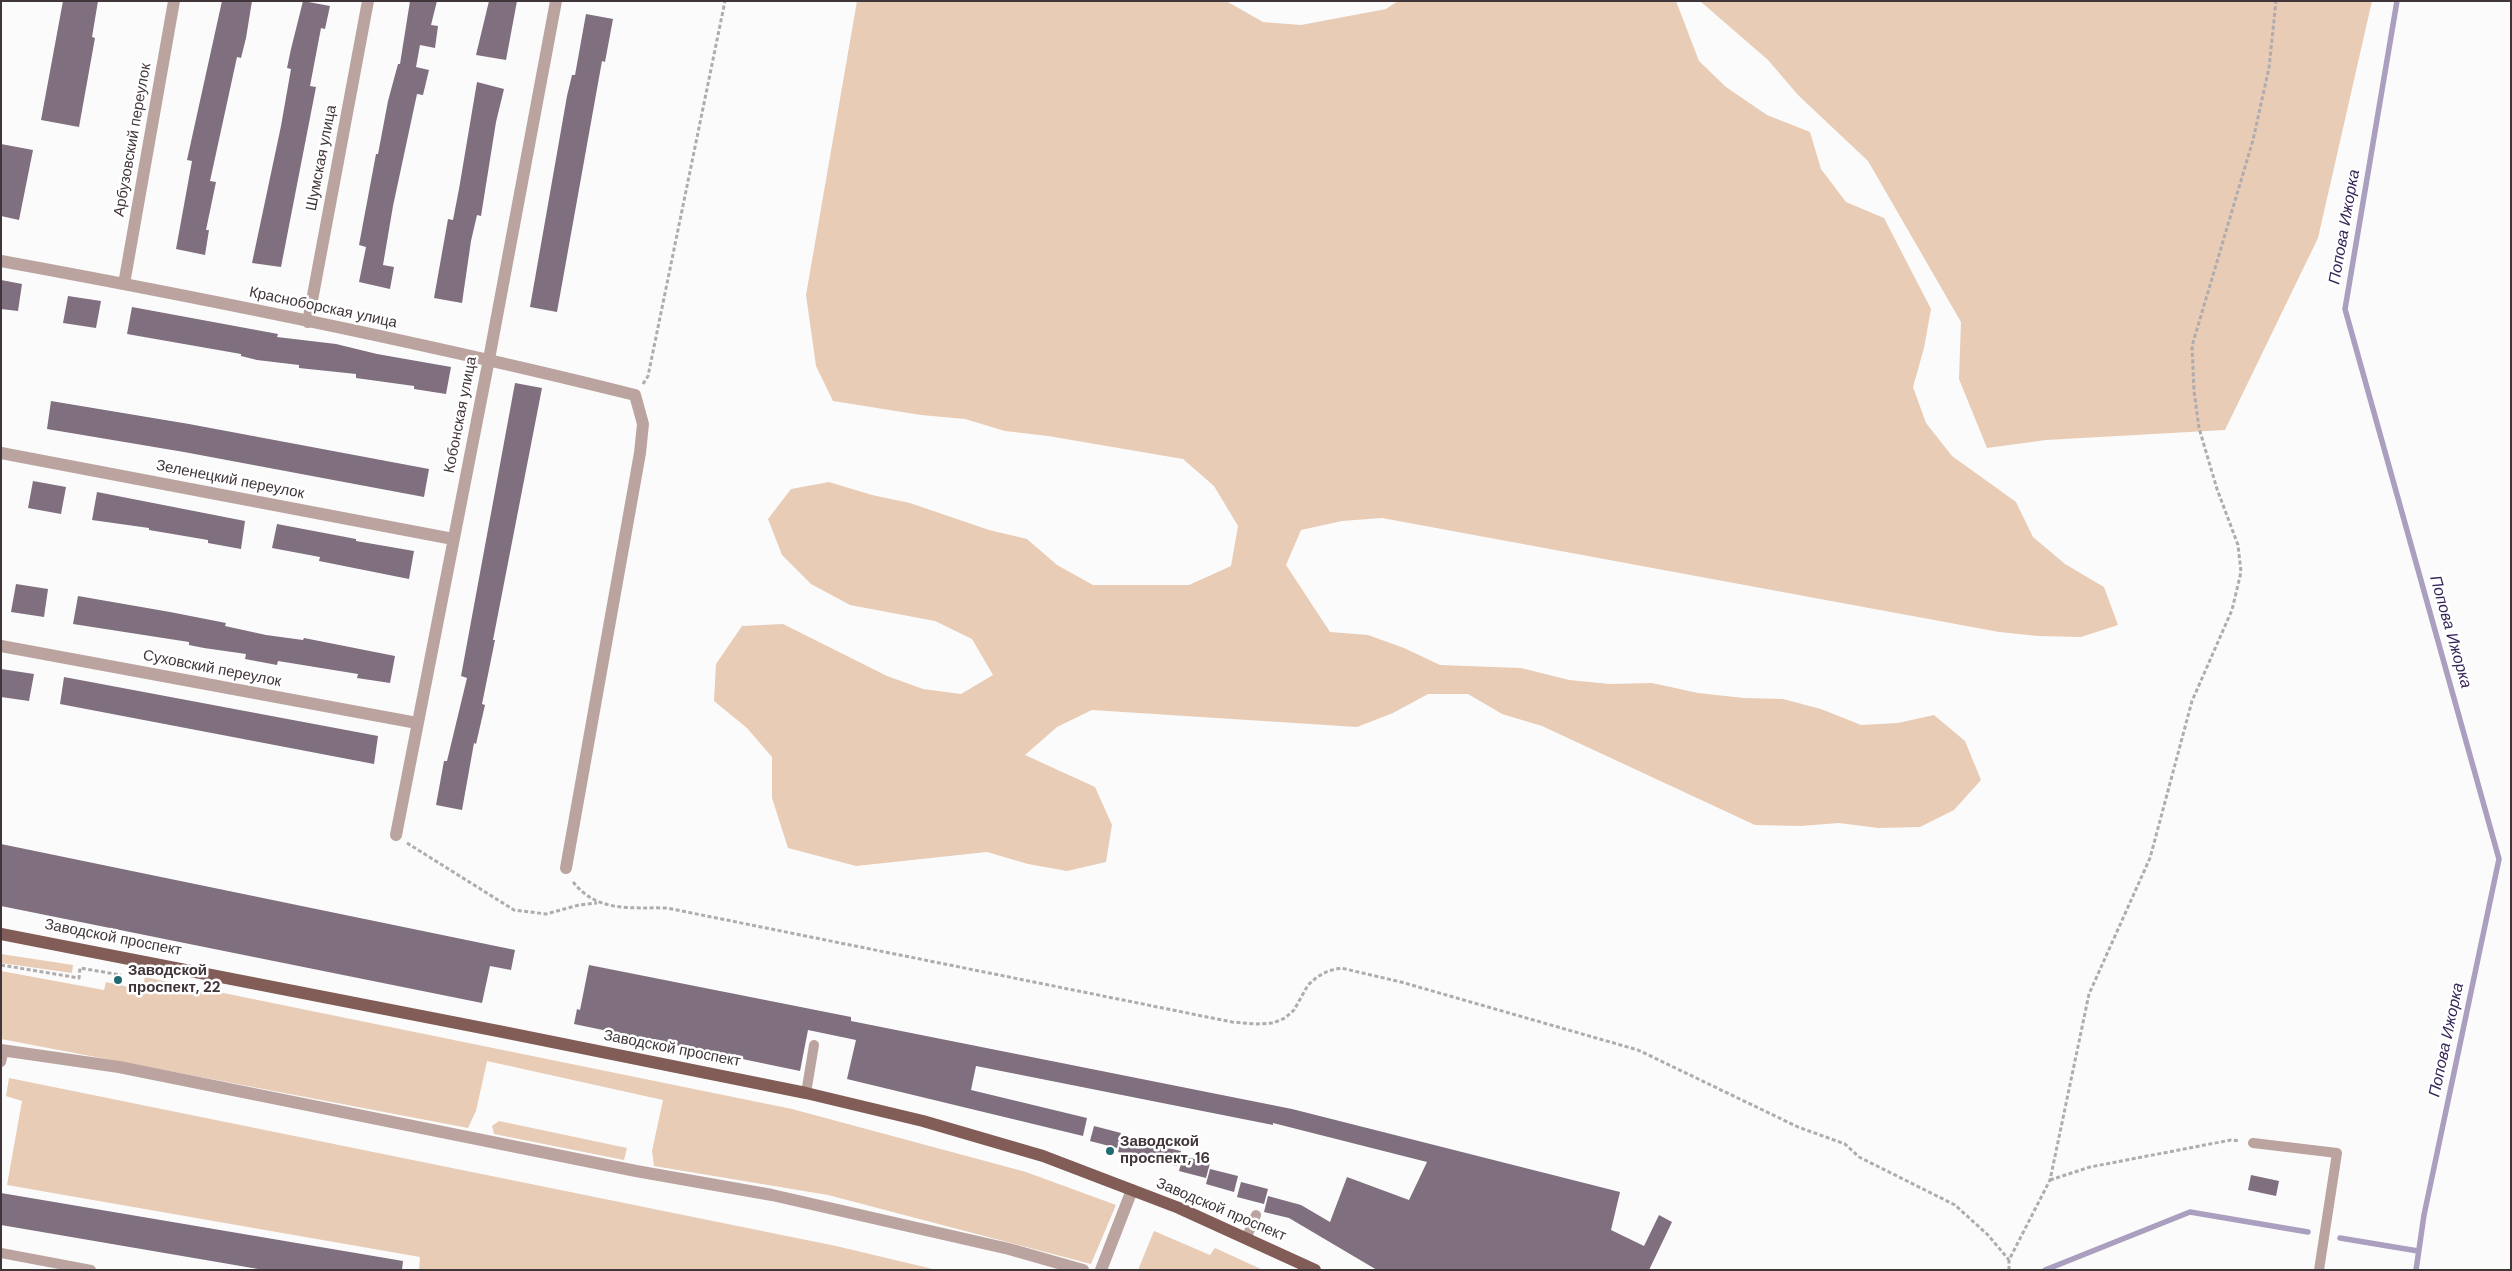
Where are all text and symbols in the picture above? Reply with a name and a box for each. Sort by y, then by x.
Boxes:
street label: Арбузовский переулок [111,62,155,218]
street label: Шумская улица [303,104,341,212]
water label: Попова Ижорка [2325,168,2365,286]
street label: Красноборская улица [247,284,399,332]
street label: Кобонская улица [441,355,481,475]
street label: Зеленецкий переулок [154,457,306,503]
water label: Попова Ижорка [2425,573,2475,691]
street label: Суховский переулок [141,647,283,691]
street label: Заводской проспект [43,916,183,960]
place label: Заводской проспект, 22 [128,962,220,997]
marker: Заводской проспект, 22 [112,974,124,986]
water label: Попова Ижорка [2426,981,2468,1099]
street label: Заводской проспект [602,1027,742,1071]
place label: Заводской проспект, 16 [1120,1133,1210,1168]
marker: Заводской проспект, 16 [1104,1145,1116,1157]
street label: Заводской проспект [1153,1175,1289,1245]

